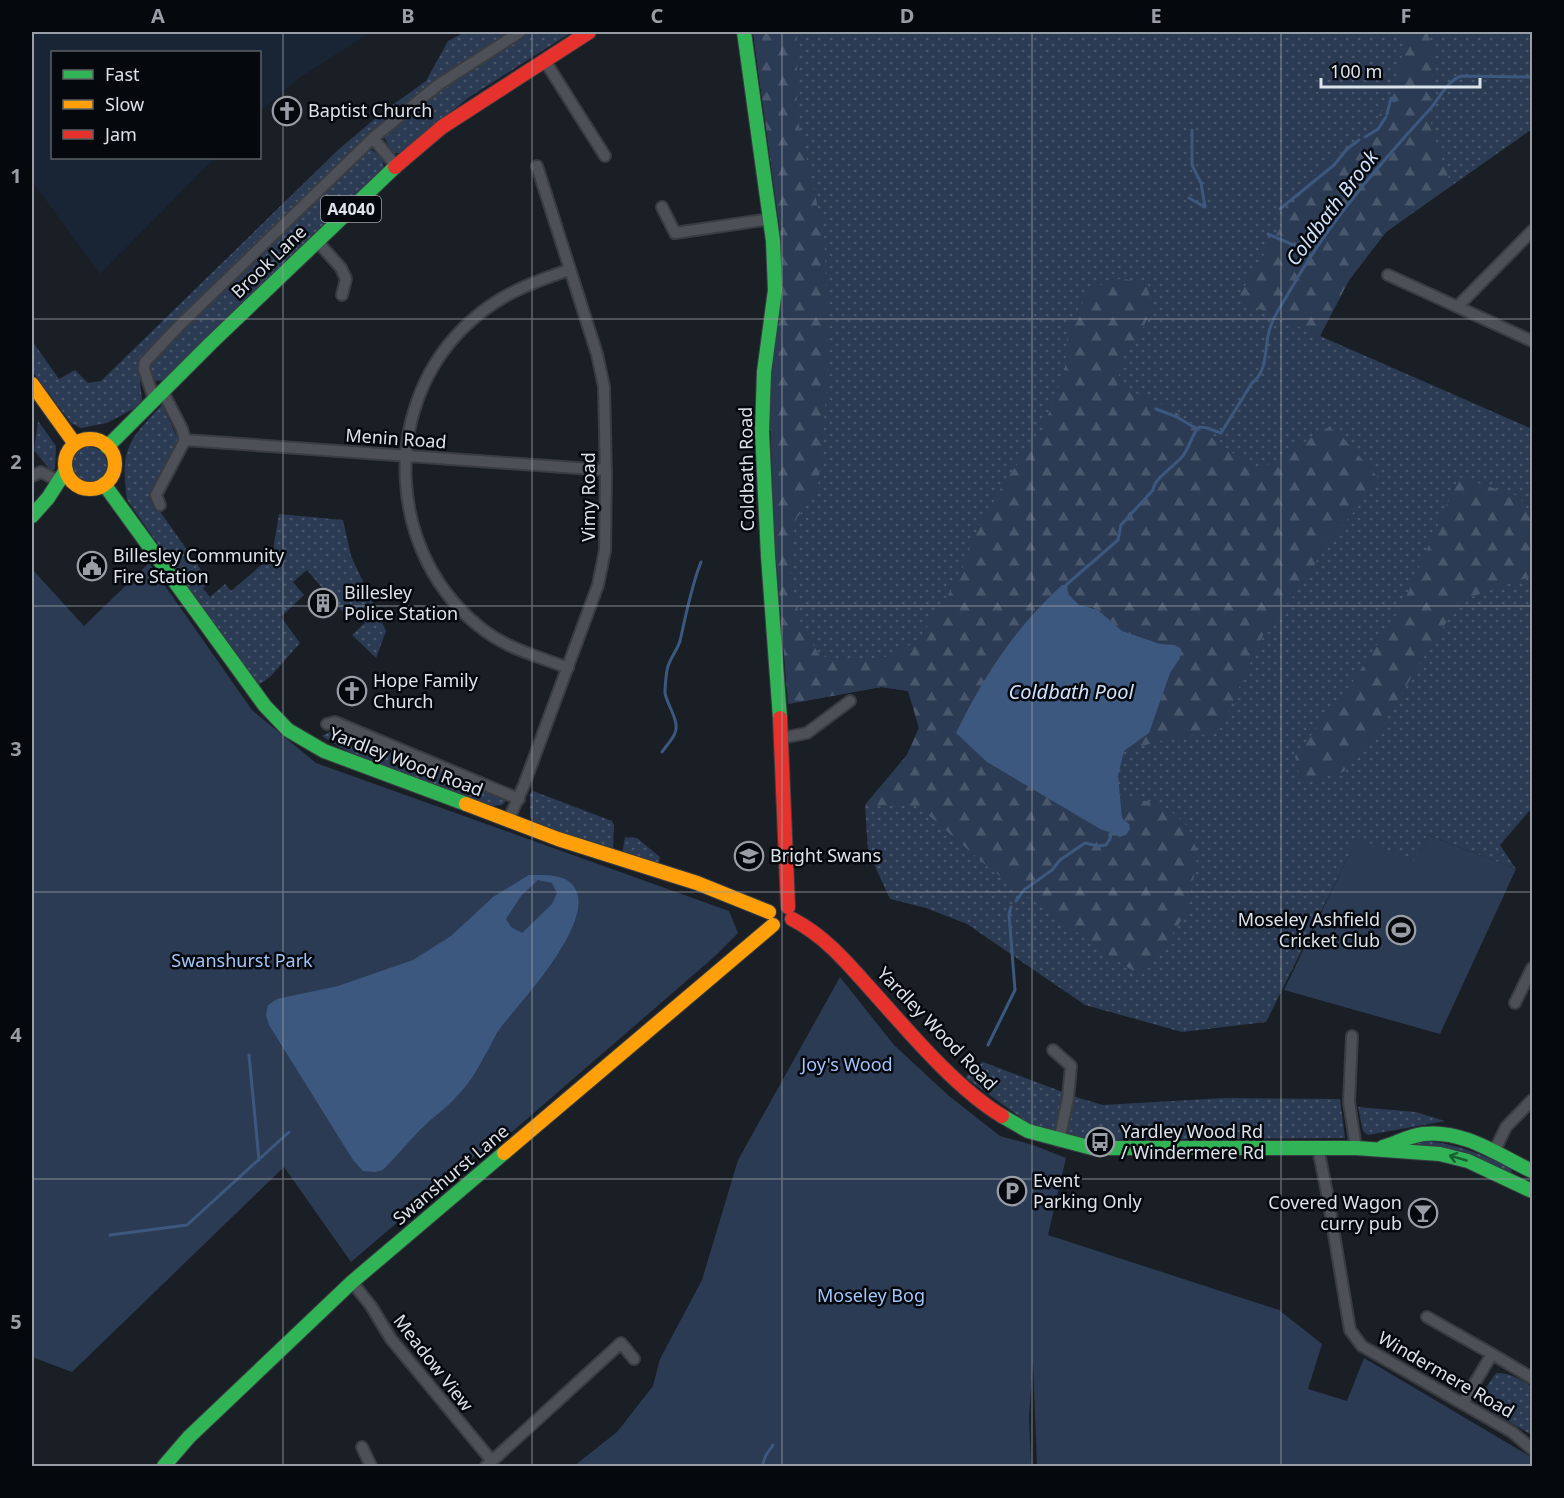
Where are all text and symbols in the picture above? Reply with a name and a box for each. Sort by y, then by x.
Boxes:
text: A [151,2,165,29]
text: B [401,2,415,29]
text: C [651,2,664,29]
text: D [900,2,914,29]
text: E [1150,2,1162,29]
text: F [1401,2,1411,29]
legend [51,51,261,159]
scale bar [1321,51,1480,89]
text: 100 m [1330,59,1382,83]
text: Fast [105,62,140,86]
text: Slow [105,92,144,116]
church icon: Baptist Church [271,95,303,127]
place label: Baptist Church [308,98,432,122]
text: Jam [103,122,137,146]
water label: Coldbath Brook [1279,144,1385,271]
text: 1 [10,162,22,189]
road number: A4040 [321,196,381,222]
street label: Brook Lane [226,219,311,303]
street label: Coldbath Road [733,406,759,532]
street label: Menin Road [345,422,447,454]
text: 2 [10,448,22,475]
street label: Vimy Road [576,452,600,542]
place label: Billesley Community Fire Station [113,543,285,588]
public building icon: Billesley Community Fire Station [76,550,108,582]
place label: Billesley Police Station [344,580,458,625]
building icon: Billesley Police Station [307,587,339,619]
place label: Hope Family Church [373,668,479,713]
church icon: Hope Family Church [336,675,368,707]
water label: Coldbath Pool [1008,678,1134,705]
street label: Yardley Wood Road [326,721,487,801]
text: 3 [10,735,22,762]
school or university icon: Bright Swans [733,840,765,872]
place label: Bright Swans [770,843,881,867]
place label: Moseley Ashfield Cricket Club [1238,907,1380,952]
sports icon: Moseley Ashfield Cricket Club [1385,914,1417,946]
park label: Swanshurst Park [171,948,313,972]
street label: Yardley Wood Road [872,961,1003,1095]
text: 4 [10,1021,22,1048]
park label: Joy's Wood [799,1052,893,1076]
street label: Swanshurst Lane [387,1119,513,1230]
place label: Yardley Wood Rd / Windermere Rd [1121,1119,1265,1164]
bus stop icon: Yardley Wood Rd / Windermere Rd [1084,1126,1116,1158]
one-way arrow [1449,1152,1468,1163]
place label: Event Parking Only [1033,1168,1142,1213]
parking icon: Event Parking Only [996,1175,1028,1207]
place label: Covered Wagon curry pub [1268,1190,1402,1235]
bar icon: Covered Wagon curry pub [1407,1197,1439,1229]
park label: Moseley Bog [817,1283,925,1307]
text: 5 [10,1308,22,1335]
street label: Meadow View [389,1309,479,1416]
street label: Windermere Road [1374,1325,1519,1423]

